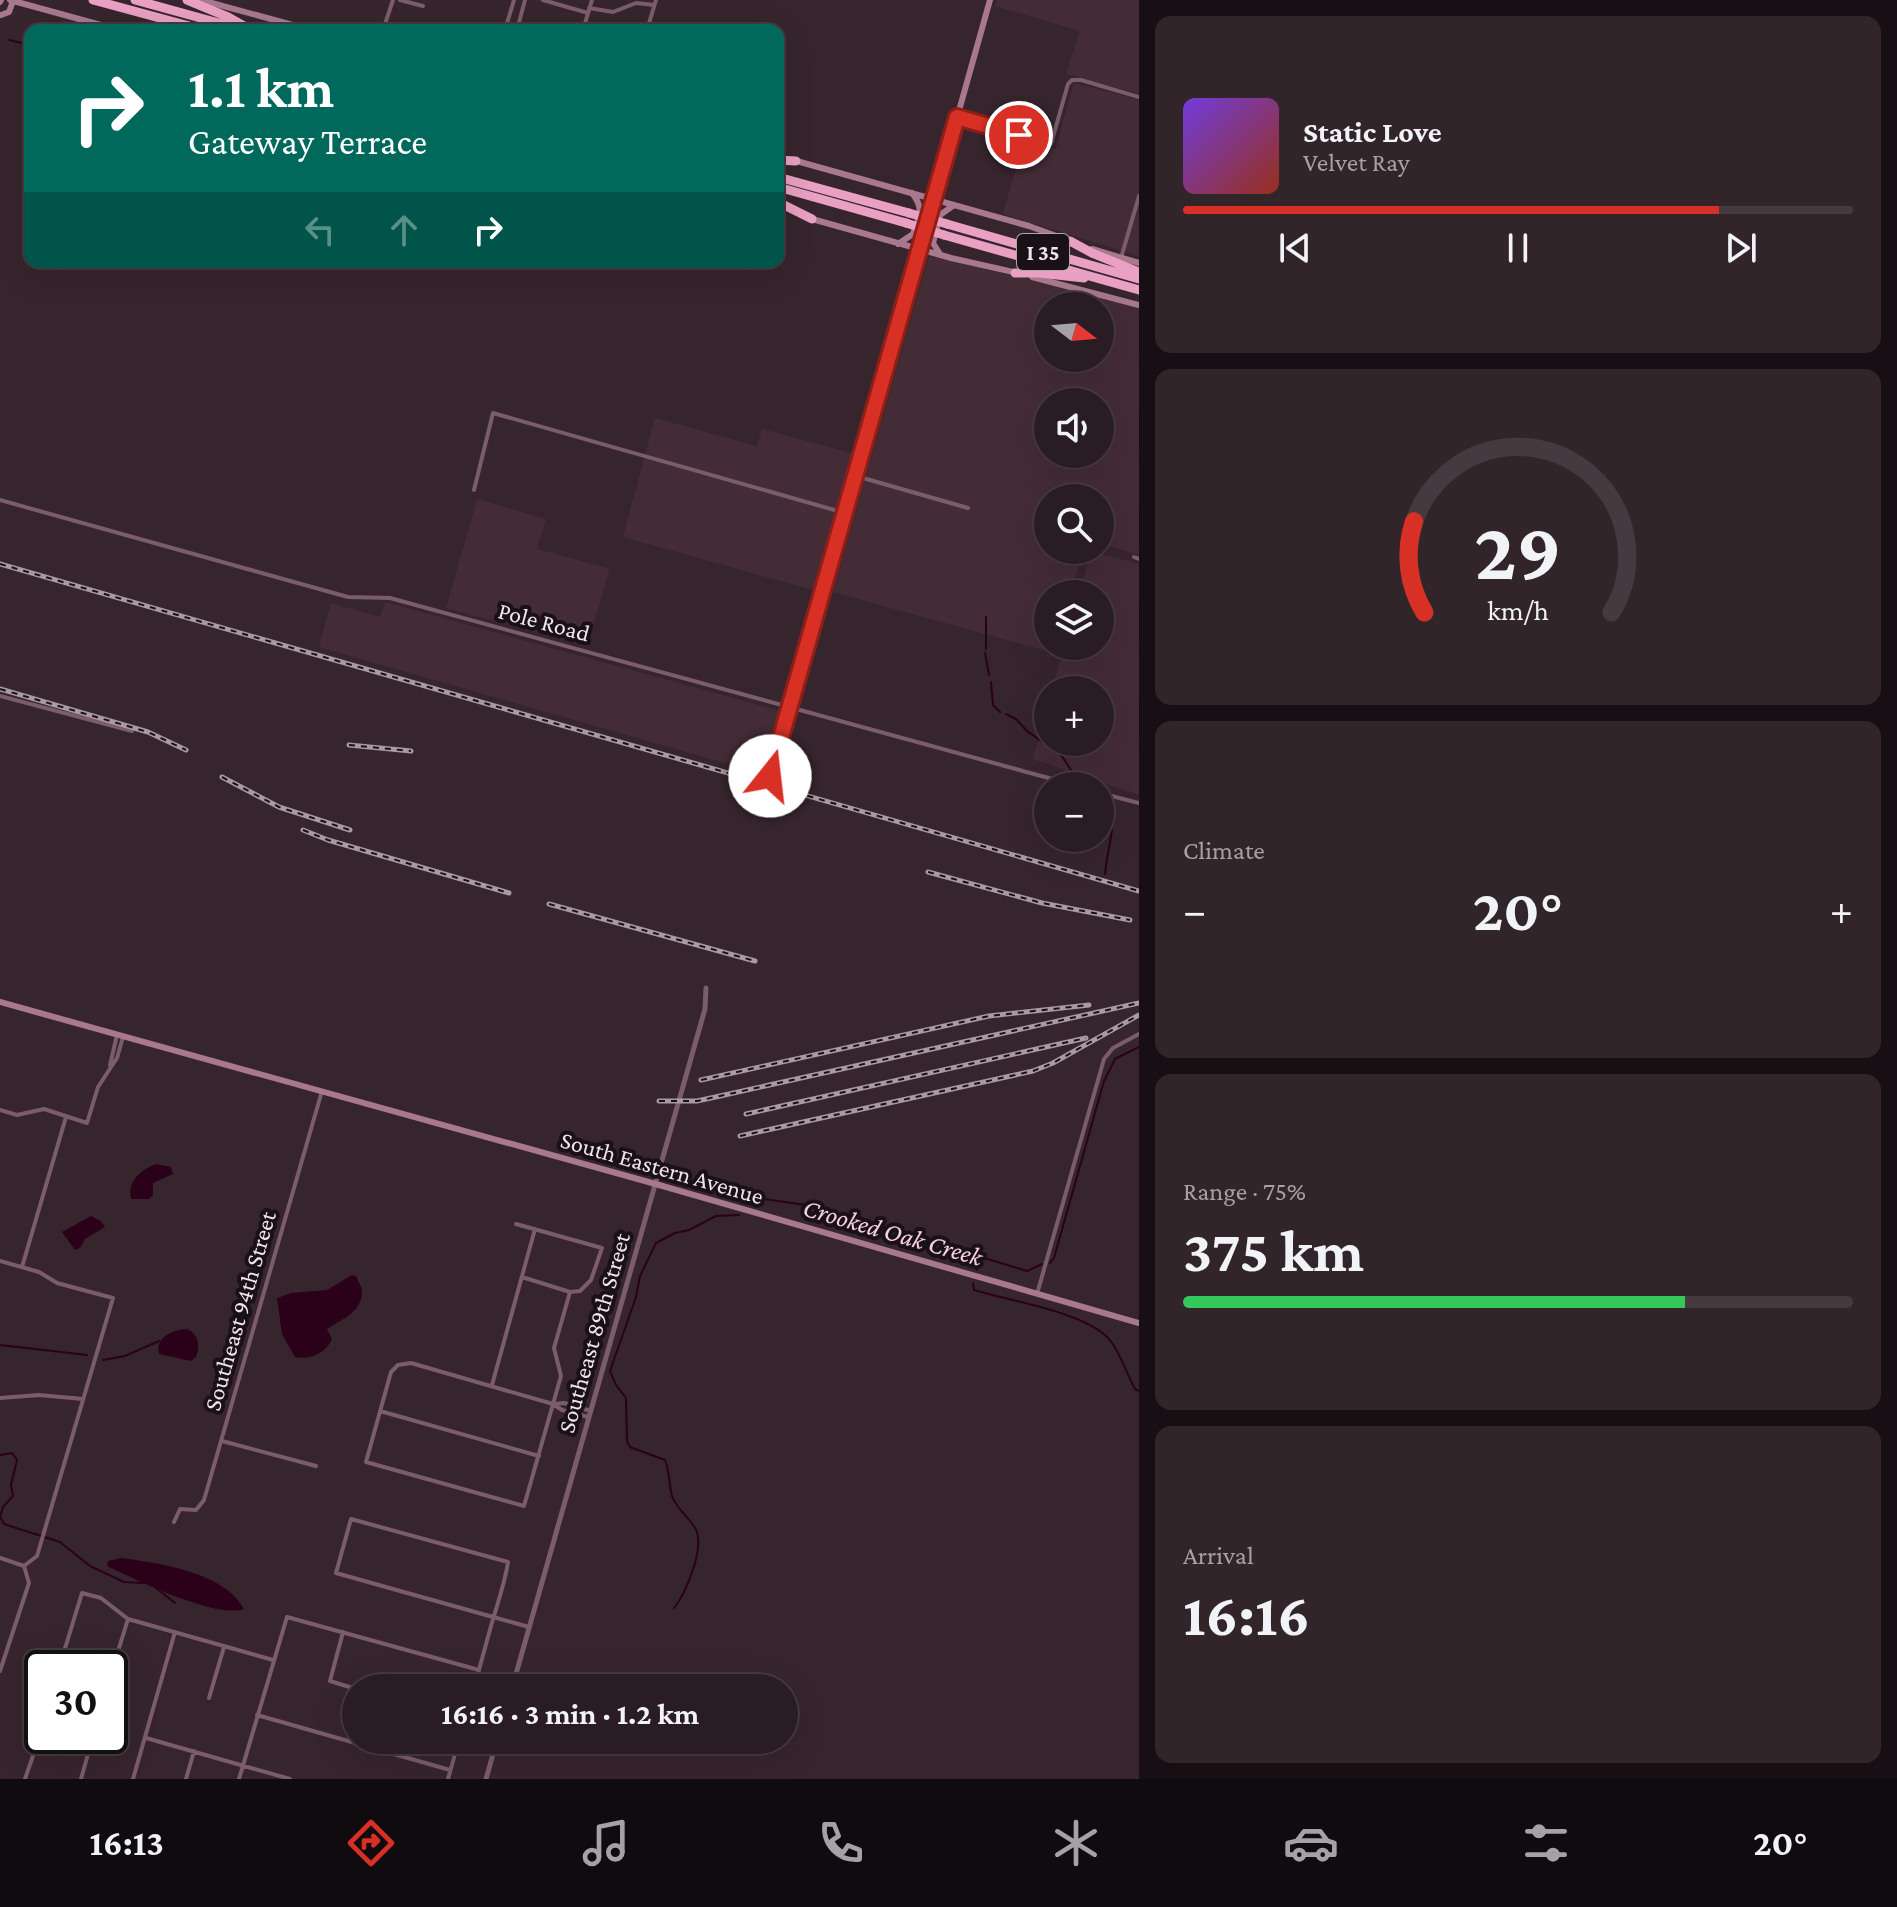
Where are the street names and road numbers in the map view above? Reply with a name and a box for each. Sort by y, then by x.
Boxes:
road number: I 35 [1017,234,1069,270]
street label: Pole Road [495,596,593,647]
street label: South Eastern Avenue [558,1126,767,1209]
street label: Southeast 94th Street [198,1207,281,1414]
street label: Southeast 89th Street [552,1229,635,1436]

